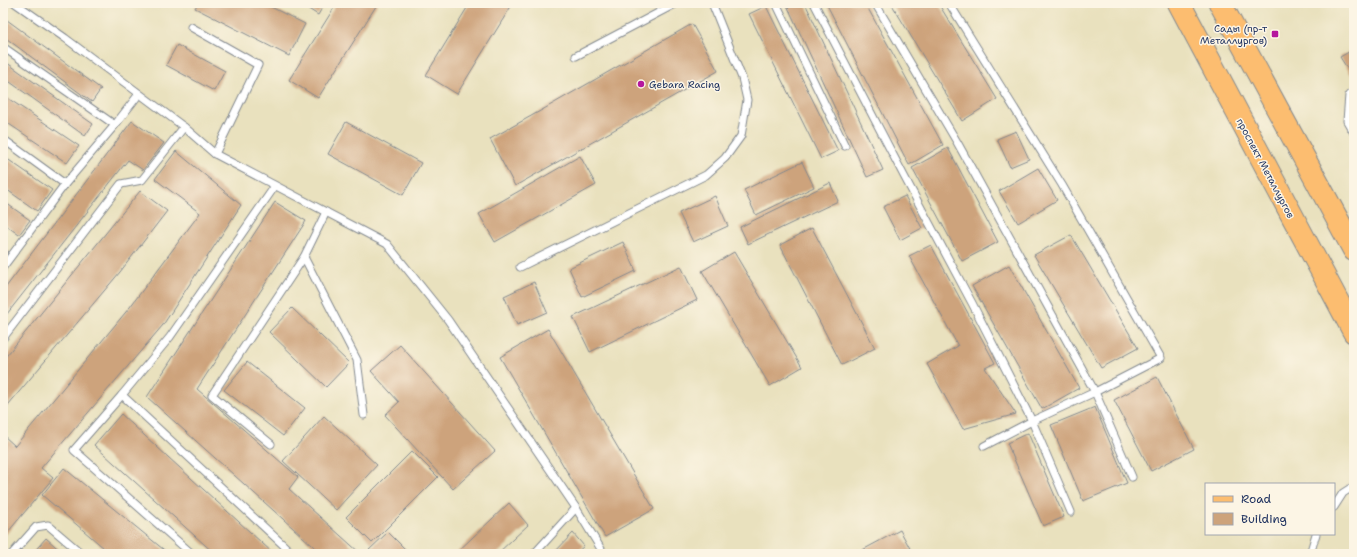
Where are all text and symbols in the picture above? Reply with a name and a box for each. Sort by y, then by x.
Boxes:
place label: Сады (пр-т Металлургов) [1200,22,1268,47]
marker: Сады (пр-т Металлургов) [1270,29,1280,39]
place label: Gebara Racing [649,78,720,91]
marker: Gebara Racing [636,79,646,89]
street label: проспект Металлургов [1234,116,1297,220]
legend [1205,483,1335,535]
text: Road [1241,491,1272,507]
text: Building [1241,511,1287,527]

